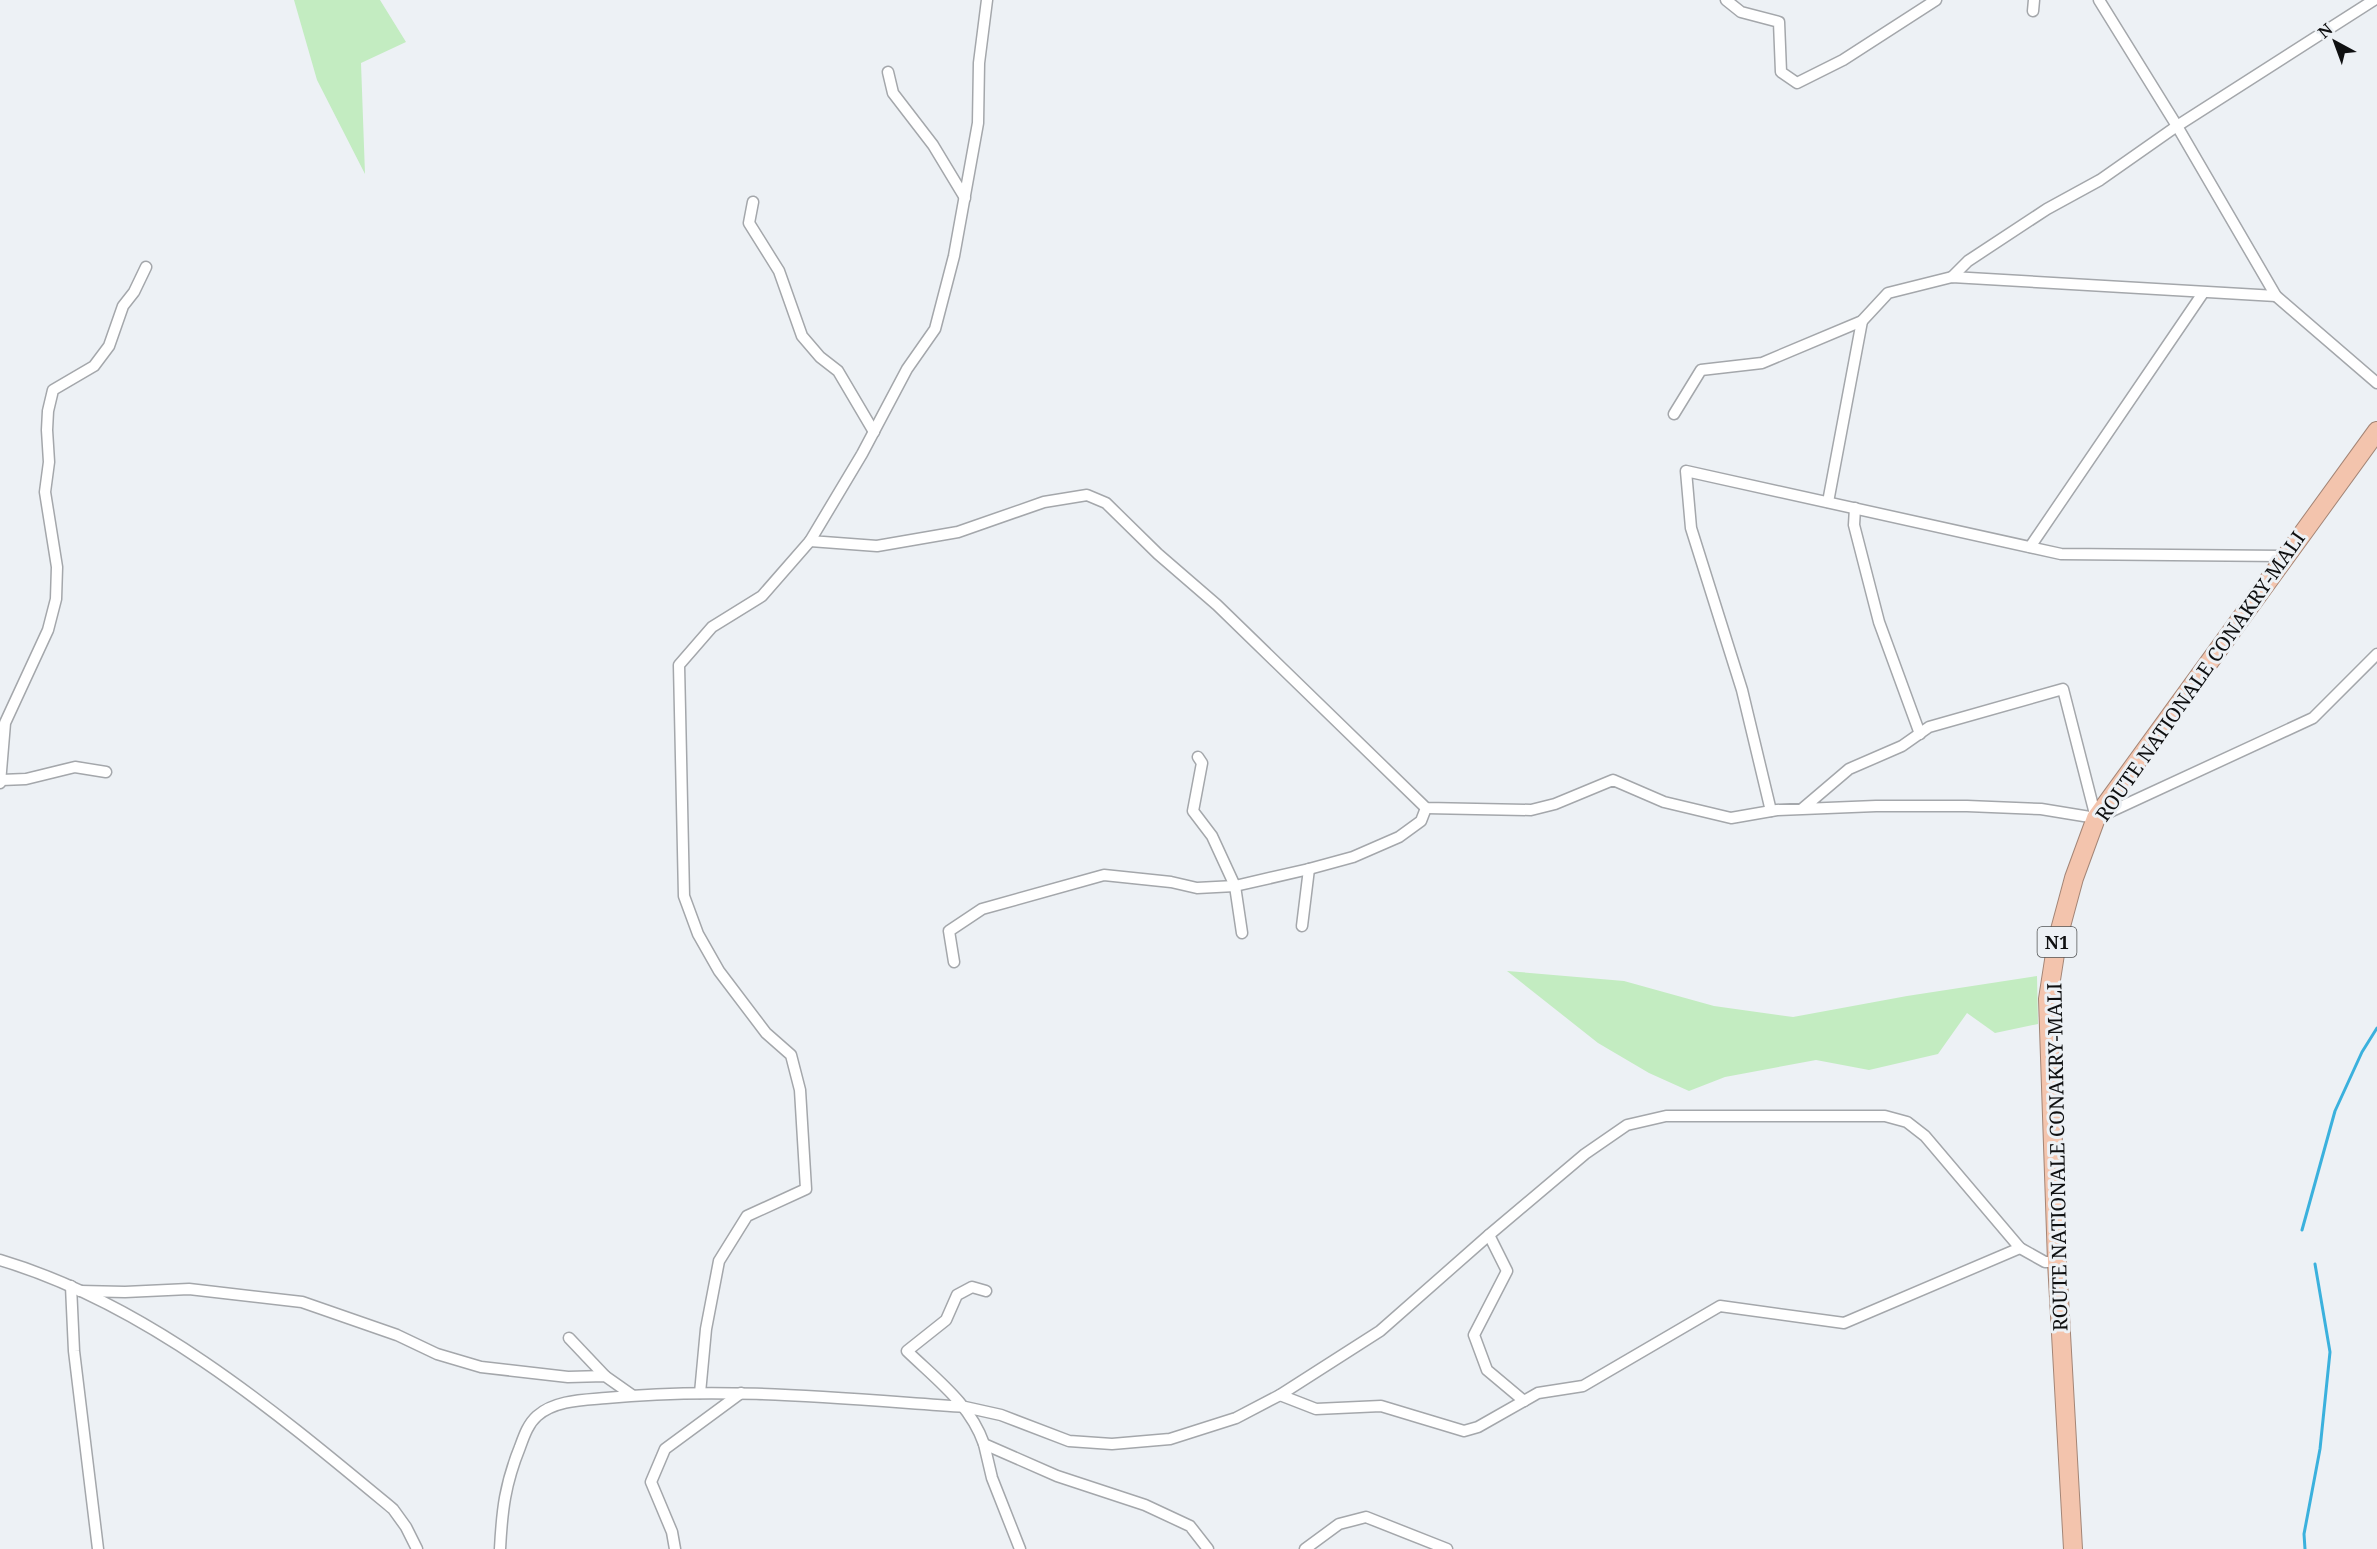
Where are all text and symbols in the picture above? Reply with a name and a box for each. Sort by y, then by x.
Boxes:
north arrow [2305,12,2365,72]
text: N [2313,18,2337,43]
street label: ROUTE NATIONALE CONAKRY-MALI [2089,526,2311,826]
road number: N1 [2038,927,2076,957]
street label: ROUTE NATIONALE CONAKRY-MALI [2040,983,2074,1331]

